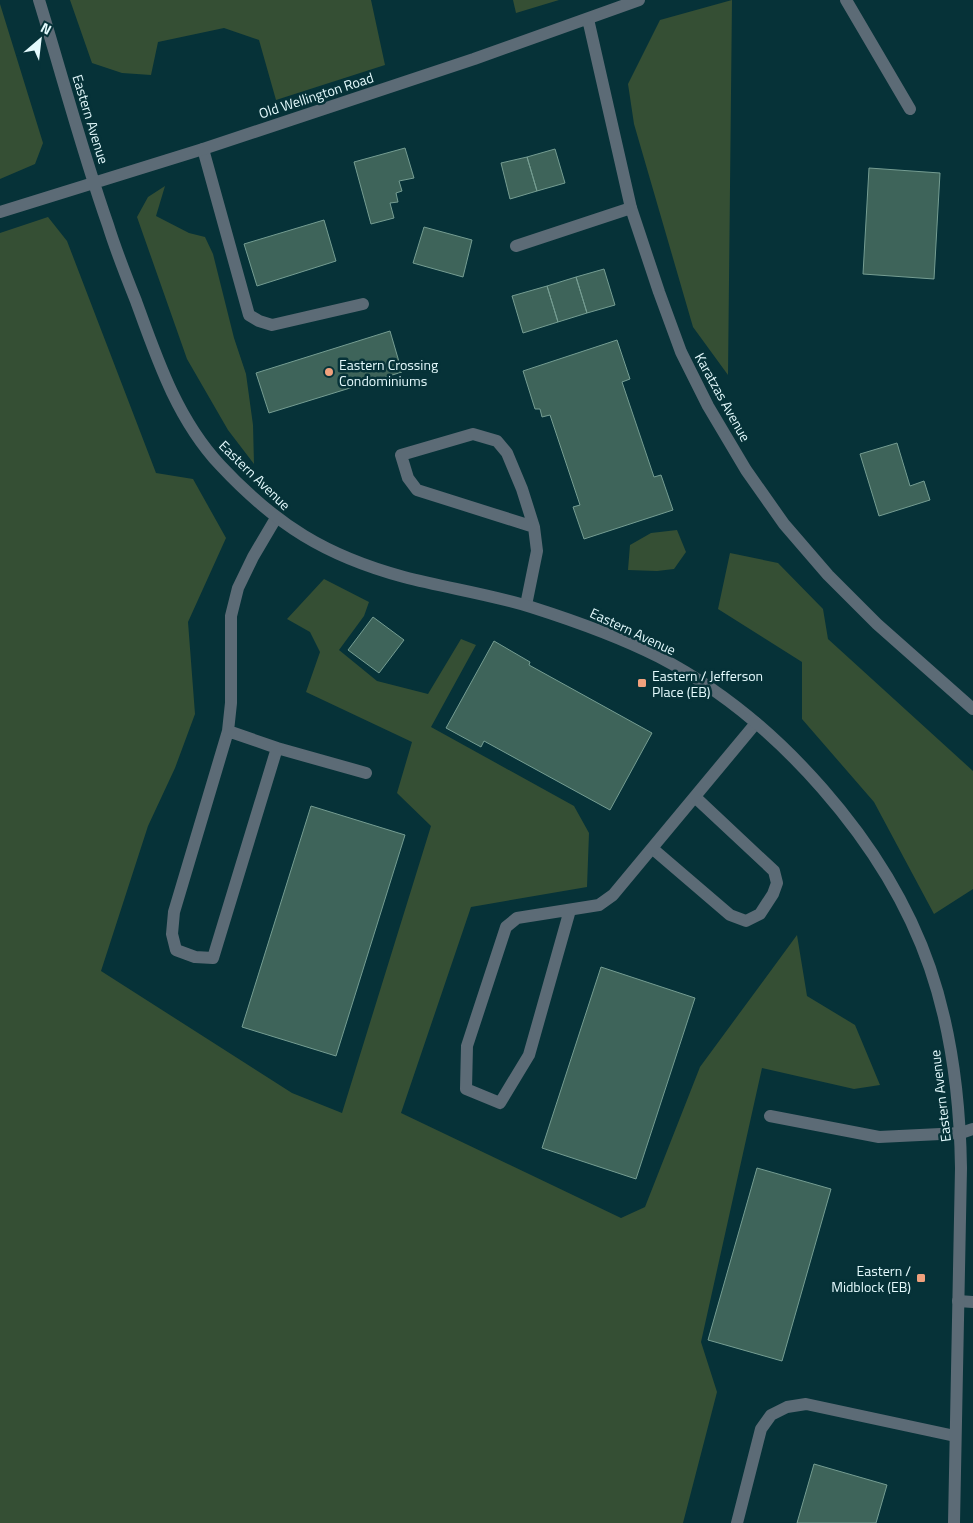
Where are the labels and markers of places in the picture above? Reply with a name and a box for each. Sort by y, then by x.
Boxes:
place label: Eastern Crossing Condominiums [339,354,438,391]
marker: Eastern Crossing Condominiums [323,366,335,378]
place label: Eastern / Jefferson Place (EB) [652,665,763,702]
marker: Eastern / Jefferson Place (EB) [636,677,648,689]
place label: Eastern / Midblock (EB) [831,1260,911,1297]
marker: Eastern / Midblock (EB) [915,1272,927,1284]

